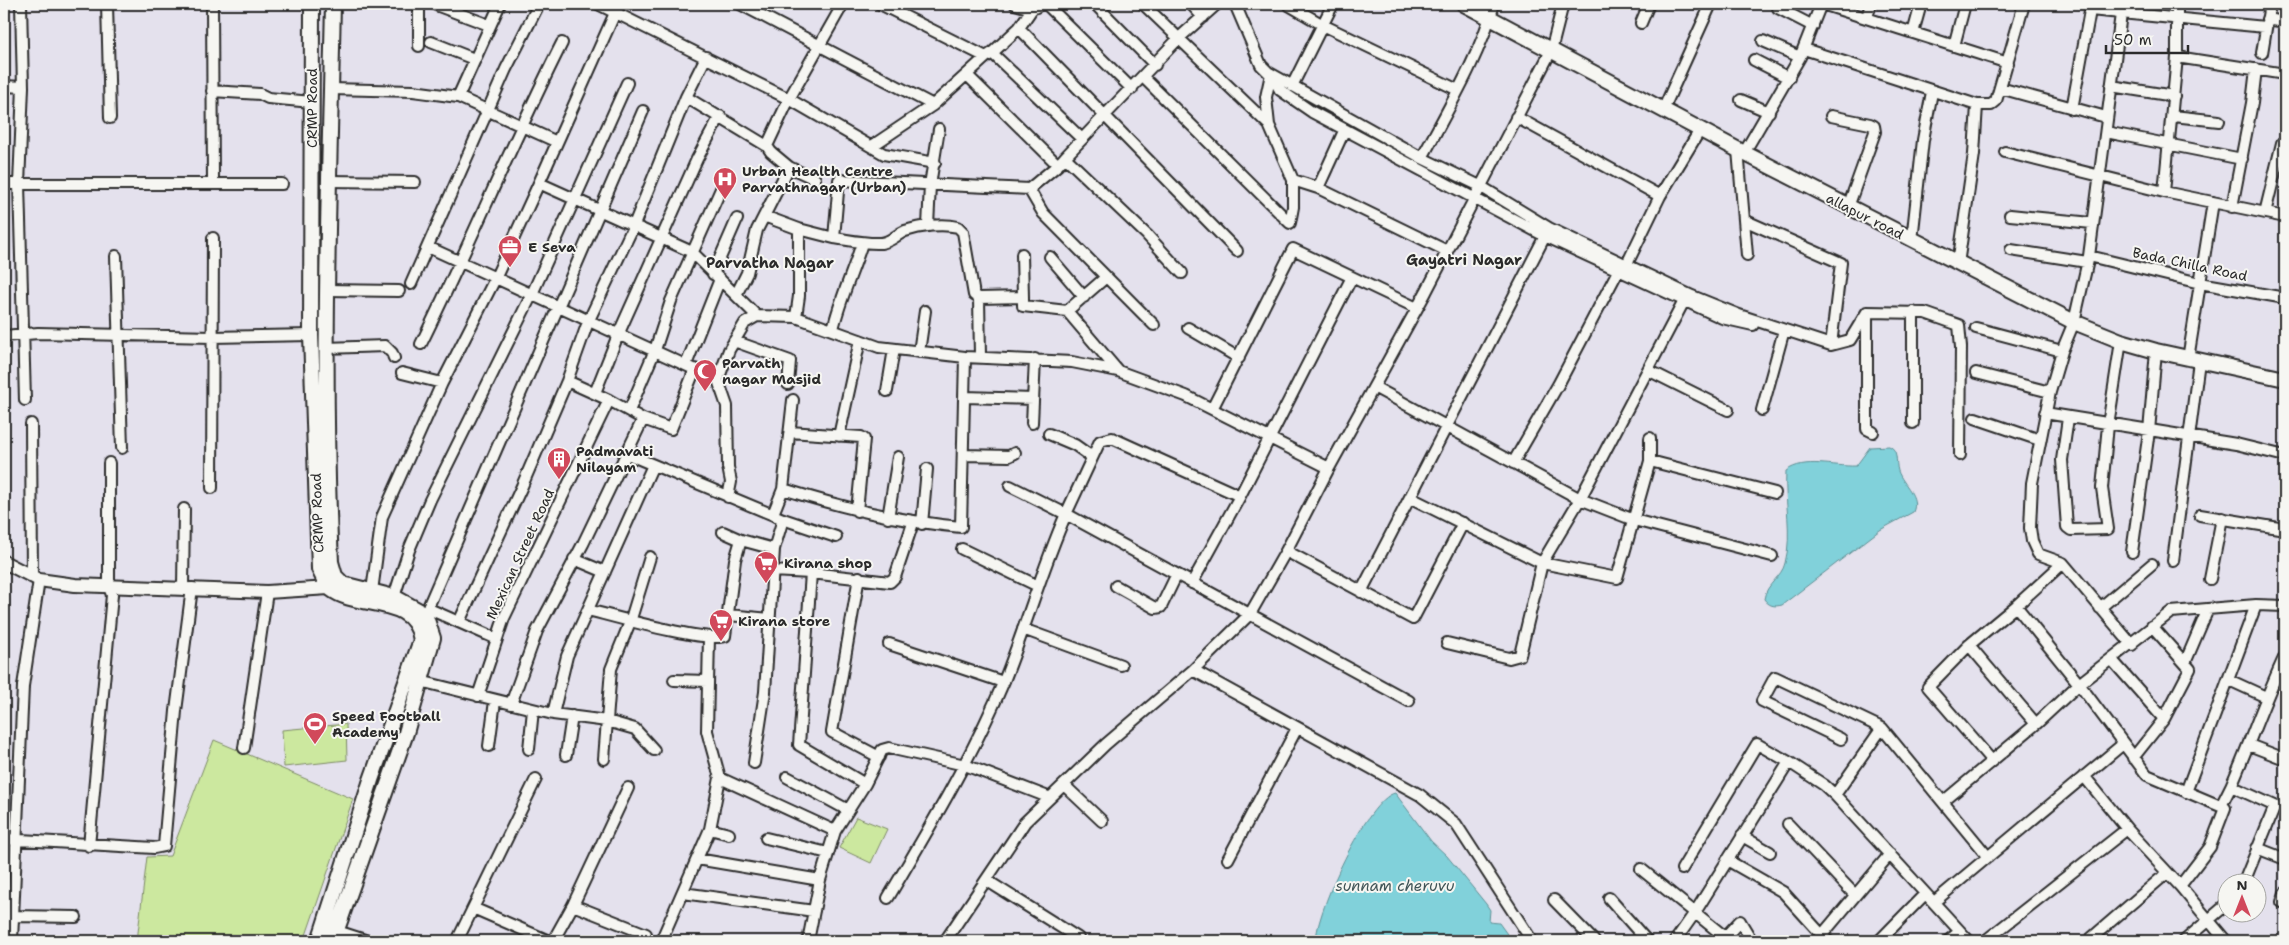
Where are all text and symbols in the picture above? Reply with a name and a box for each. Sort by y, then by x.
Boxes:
scale bar [2106,22,2189,54]
text: 50 m [2114,30,2152,50]
street label: CRMP Road [303,68,321,148]
place label: Urban Health Centre Parvathnagar (Urban) [742,162,906,196]
hospital icon: Urban Health Centre Parvathnagar (Urban) [712,166,738,200]
street label: allapur road [1823,189,1907,243]
office icon: E Seva [497,234,523,268]
place label: E Seva [528,238,576,256]
street label: Bada Chilla Road [2131,243,2249,285]
district label: Gayatri Nagar [1406,250,1522,270]
district label: Parvatha Nagar [706,253,834,273]
place label: Parvath nagar Masjid [722,354,821,388]
mosque icon: Parvath nagar Masjid [692,358,718,392]
place label: Padmavati Nilayam [576,442,653,476]
building icon: Padmavati Nilayam [546,446,572,480]
street label: CRMP Road [307,473,327,553]
street label: Mexican Street Road [482,486,558,622]
supermarket icon: Kirana shop [753,550,779,584]
place label: Kirana shop [784,554,872,572]
supermarket icon: Kirana store [708,608,734,642]
place label: Kirana store [738,612,830,630]
place label: Speed Football Academy [332,707,441,741]
sports icon: Speed Football Academy [302,711,328,745]
north arrow [2216,872,2266,922]
water label: sunnam cheruvu [1336,876,1455,896]
text: N [2236,876,2248,894]

